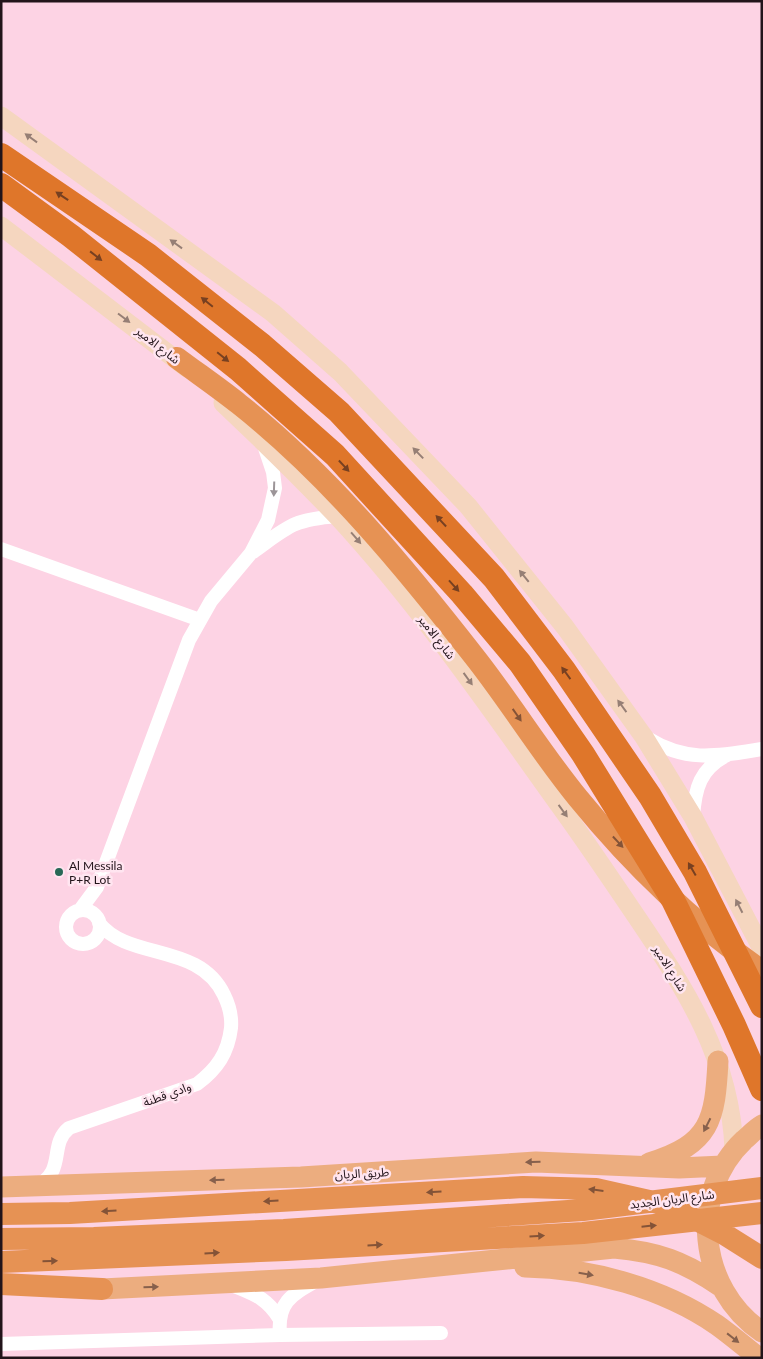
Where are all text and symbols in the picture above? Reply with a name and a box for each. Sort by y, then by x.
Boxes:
one-way arrow [24,133,38,143]
one-way arrow [55,191,68,201]
one-way arrow [170,239,183,249]
one-way arrow [89,250,102,261]
one-way arrow [201,296,214,307]
one-way arrow [117,313,130,324]
street label: شارع الامير [131,323,183,368]
one-way arrow [216,352,229,363]
one-way arrow [412,448,424,460]
one-way arrow [338,459,350,471]
one-way arrow [269,481,277,497]
one-way arrow [435,515,447,527]
one-way arrow [350,532,361,544]
one-way arrow [518,570,529,583]
one-way arrow [448,579,460,591]
street label: شارع الامير [413,611,459,663]
one-way arrow [561,667,571,680]
one-way arrow [463,672,473,685]
one-way arrow [617,699,627,713]
one-way arrow [512,709,522,722]
one-way arrow [558,804,568,817]
one-way arrow [612,836,624,848]
place label: Al Messila P+R Lot [69,858,122,887]
one-way arrow [688,862,697,875]
marker: Al Messila P+R Lot [53,866,65,878]
one-way arrow [735,899,743,913]
street label: شارع الامير [648,941,690,995]
street label: وادي قطنة [141,1078,194,1112]
one-way arrow [703,1118,711,1133]
one-way arrow [525,1158,541,1166]
street label: طريق الريان [334,1164,390,1183]
one-way arrow [209,1176,225,1184]
one-way arrow [588,1186,604,1194]
street label: شارع الريان الجديد [629,1186,715,1214]
one-way arrow [425,1188,441,1196]
one-way arrow [263,1198,279,1206]
one-way arrow [101,1207,117,1215]
one-way arrow [641,1222,657,1230]
one-way arrow [529,1232,545,1240]
one-way arrow [367,1240,383,1248]
one-way arrow [205,1249,221,1257]
one-way arrow [42,1257,58,1265]
one-way arrow [578,1270,594,1278]
one-way arrow [143,1283,159,1291]
one-way arrow [727,1332,740,1343]

